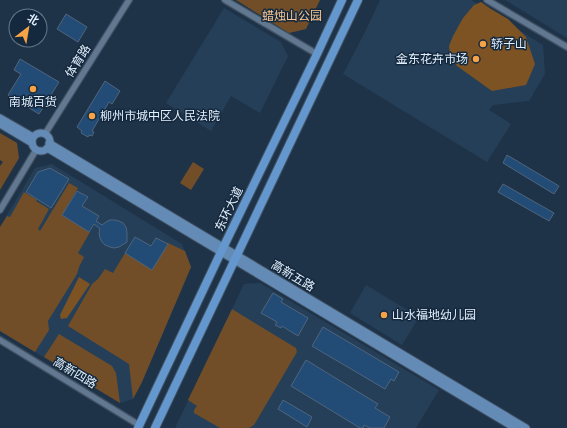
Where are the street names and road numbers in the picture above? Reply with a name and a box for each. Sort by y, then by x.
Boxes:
street label: 体育路 [63,42,93,79]
street label: 东环大道 [212,184,245,233]
street label: 高新五路 [269,258,317,294]
street label: 高新四路 [51,355,99,391]

